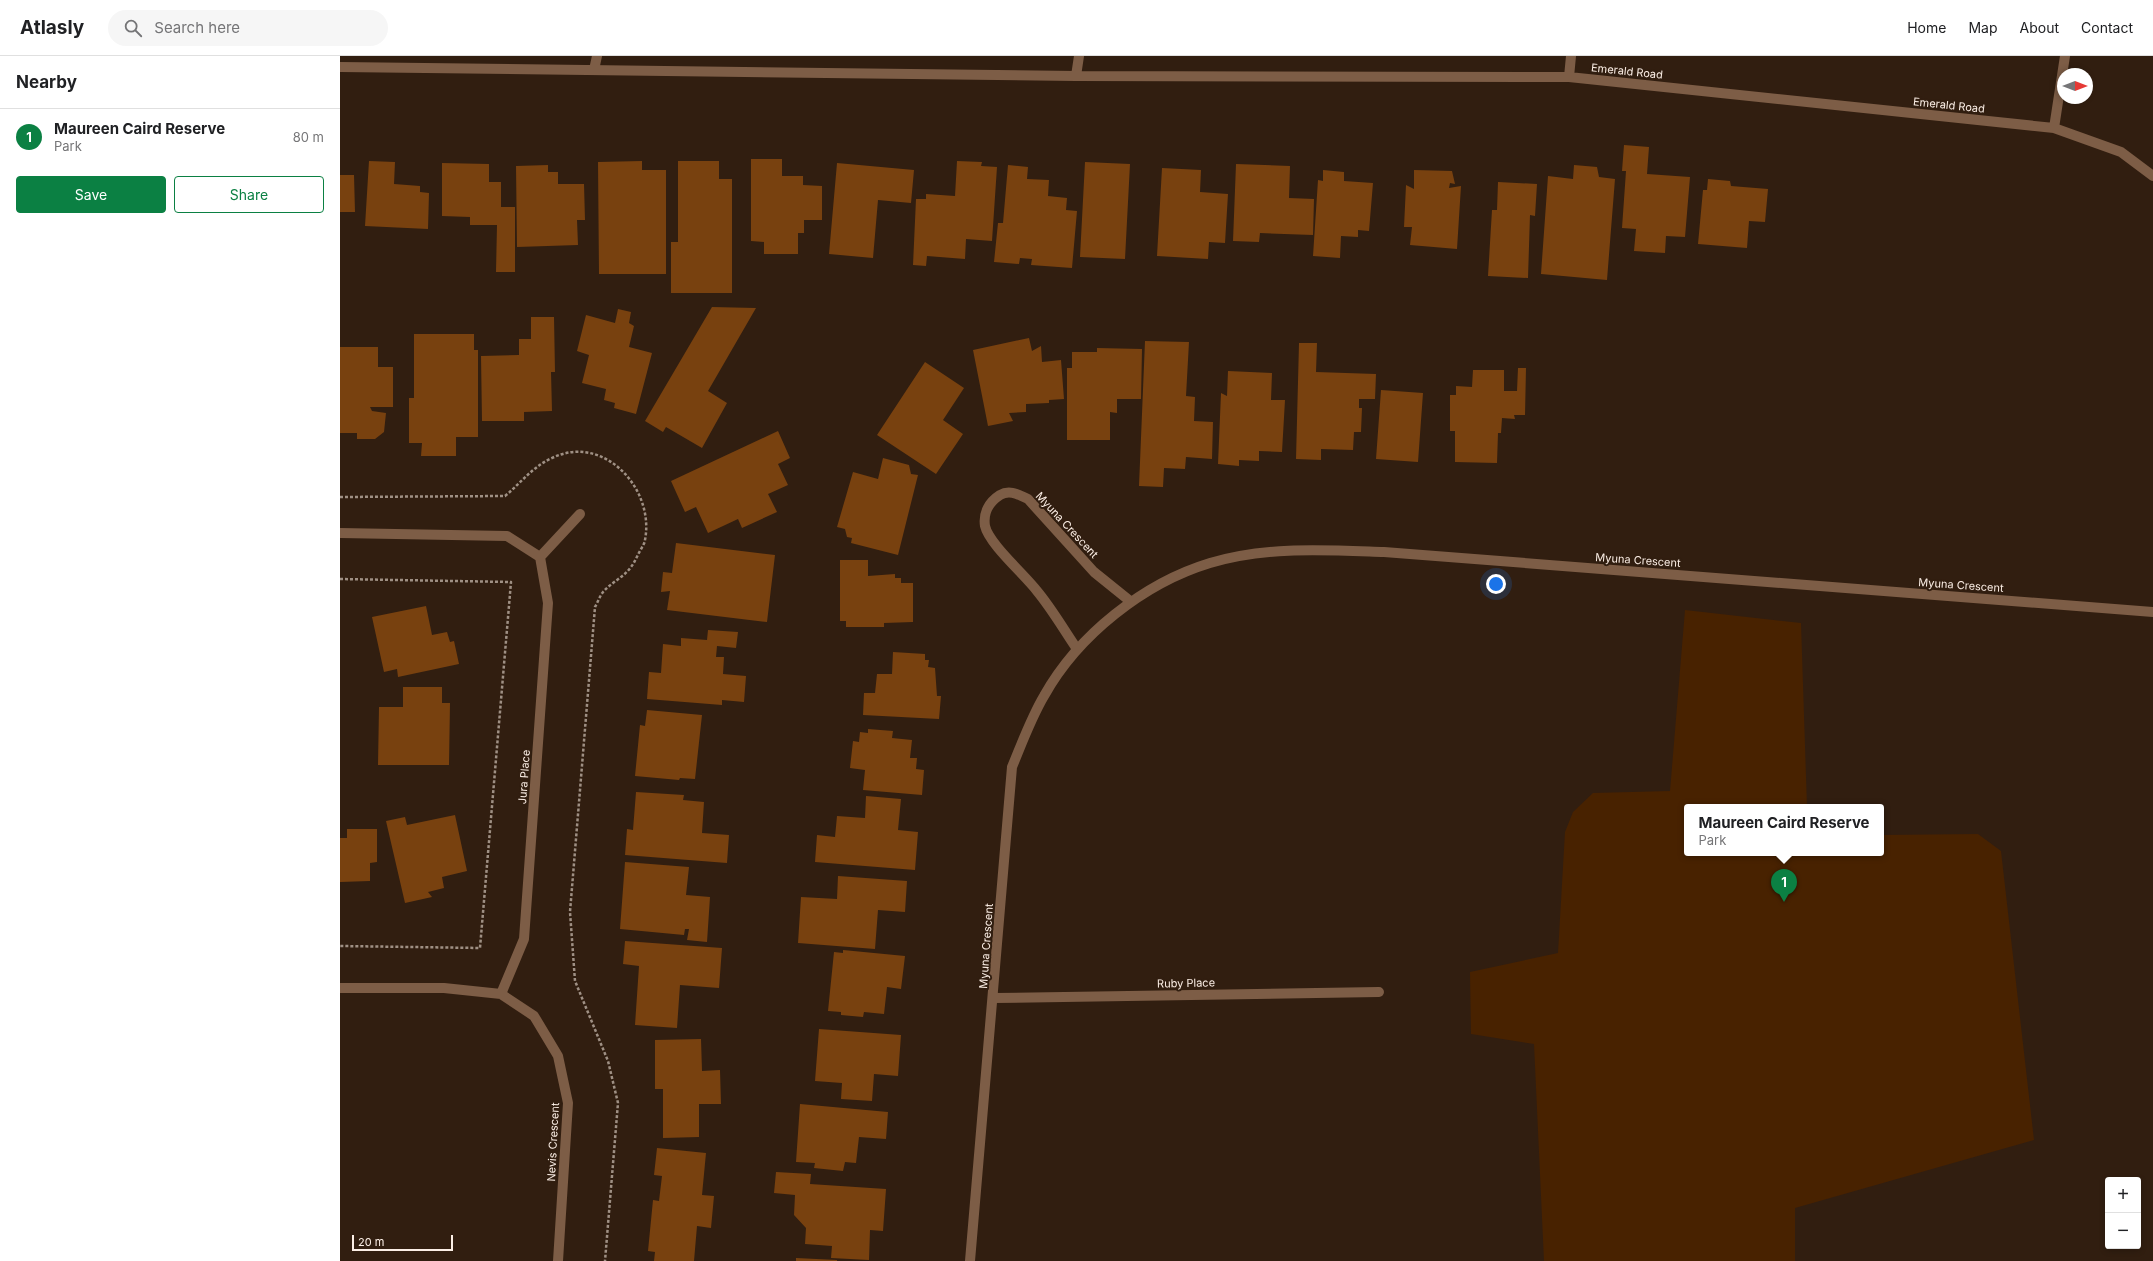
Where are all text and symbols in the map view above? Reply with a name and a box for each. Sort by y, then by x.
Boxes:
search box [108,10,388,46]
text: Atlasly [20,16,84,39]
icon: search [122,17,144,39]
text: Search here [154,18,240,37]
text: Home [1907,19,1946,36]
text: Map [1968,19,1998,36]
text: About [2020,19,2059,36]
text: Contact [2081,19,2133,36]
street label: Emerald Road [1590,60,1664,82]
north arrow [2057,68,2093,104]
text: Nearby [16,72,77,92]
street label: Emerald Road [1912,94,1986,116]
text: Maureen Caird Reserve [54,119,225,138]
text: 1 [26,129,32,145]
text: 80 m [293,129,324,145]
text: Park [54,138,82,154]
button: Save [16,176,166,213]
button: Share [174,176,324,213]
street label: Myuna Crescent [1033,489,1102,561]
street label: Myuna Crescent [1595,550,1682,570]
your location [1486,574,1506,594]
street label: Myuna Crescent [1918,575,2005,595]
street label: Jura Place [515,749,533,805]
popup [1684,804,1884,856]
text: Maureen Caird Reserve [1698,813,1870,832]
text: Park [1698,832,1726,848]
pin: 1 [1771,869,1797,902]
street label: Myuna Crescent [976,902,996,989]
street label: Ruby Place [1157,975,1215,991]
street label: Nevis Crescent [544,1102,562,1182]
map controls [2105,1177,2141,1249]
button: + [2105,1177,2141,1213]
button: − [2105,1213,2141,1249]
scale bar [352,1233,453,1252]
text: 20 m [358,1235,384,1249]

